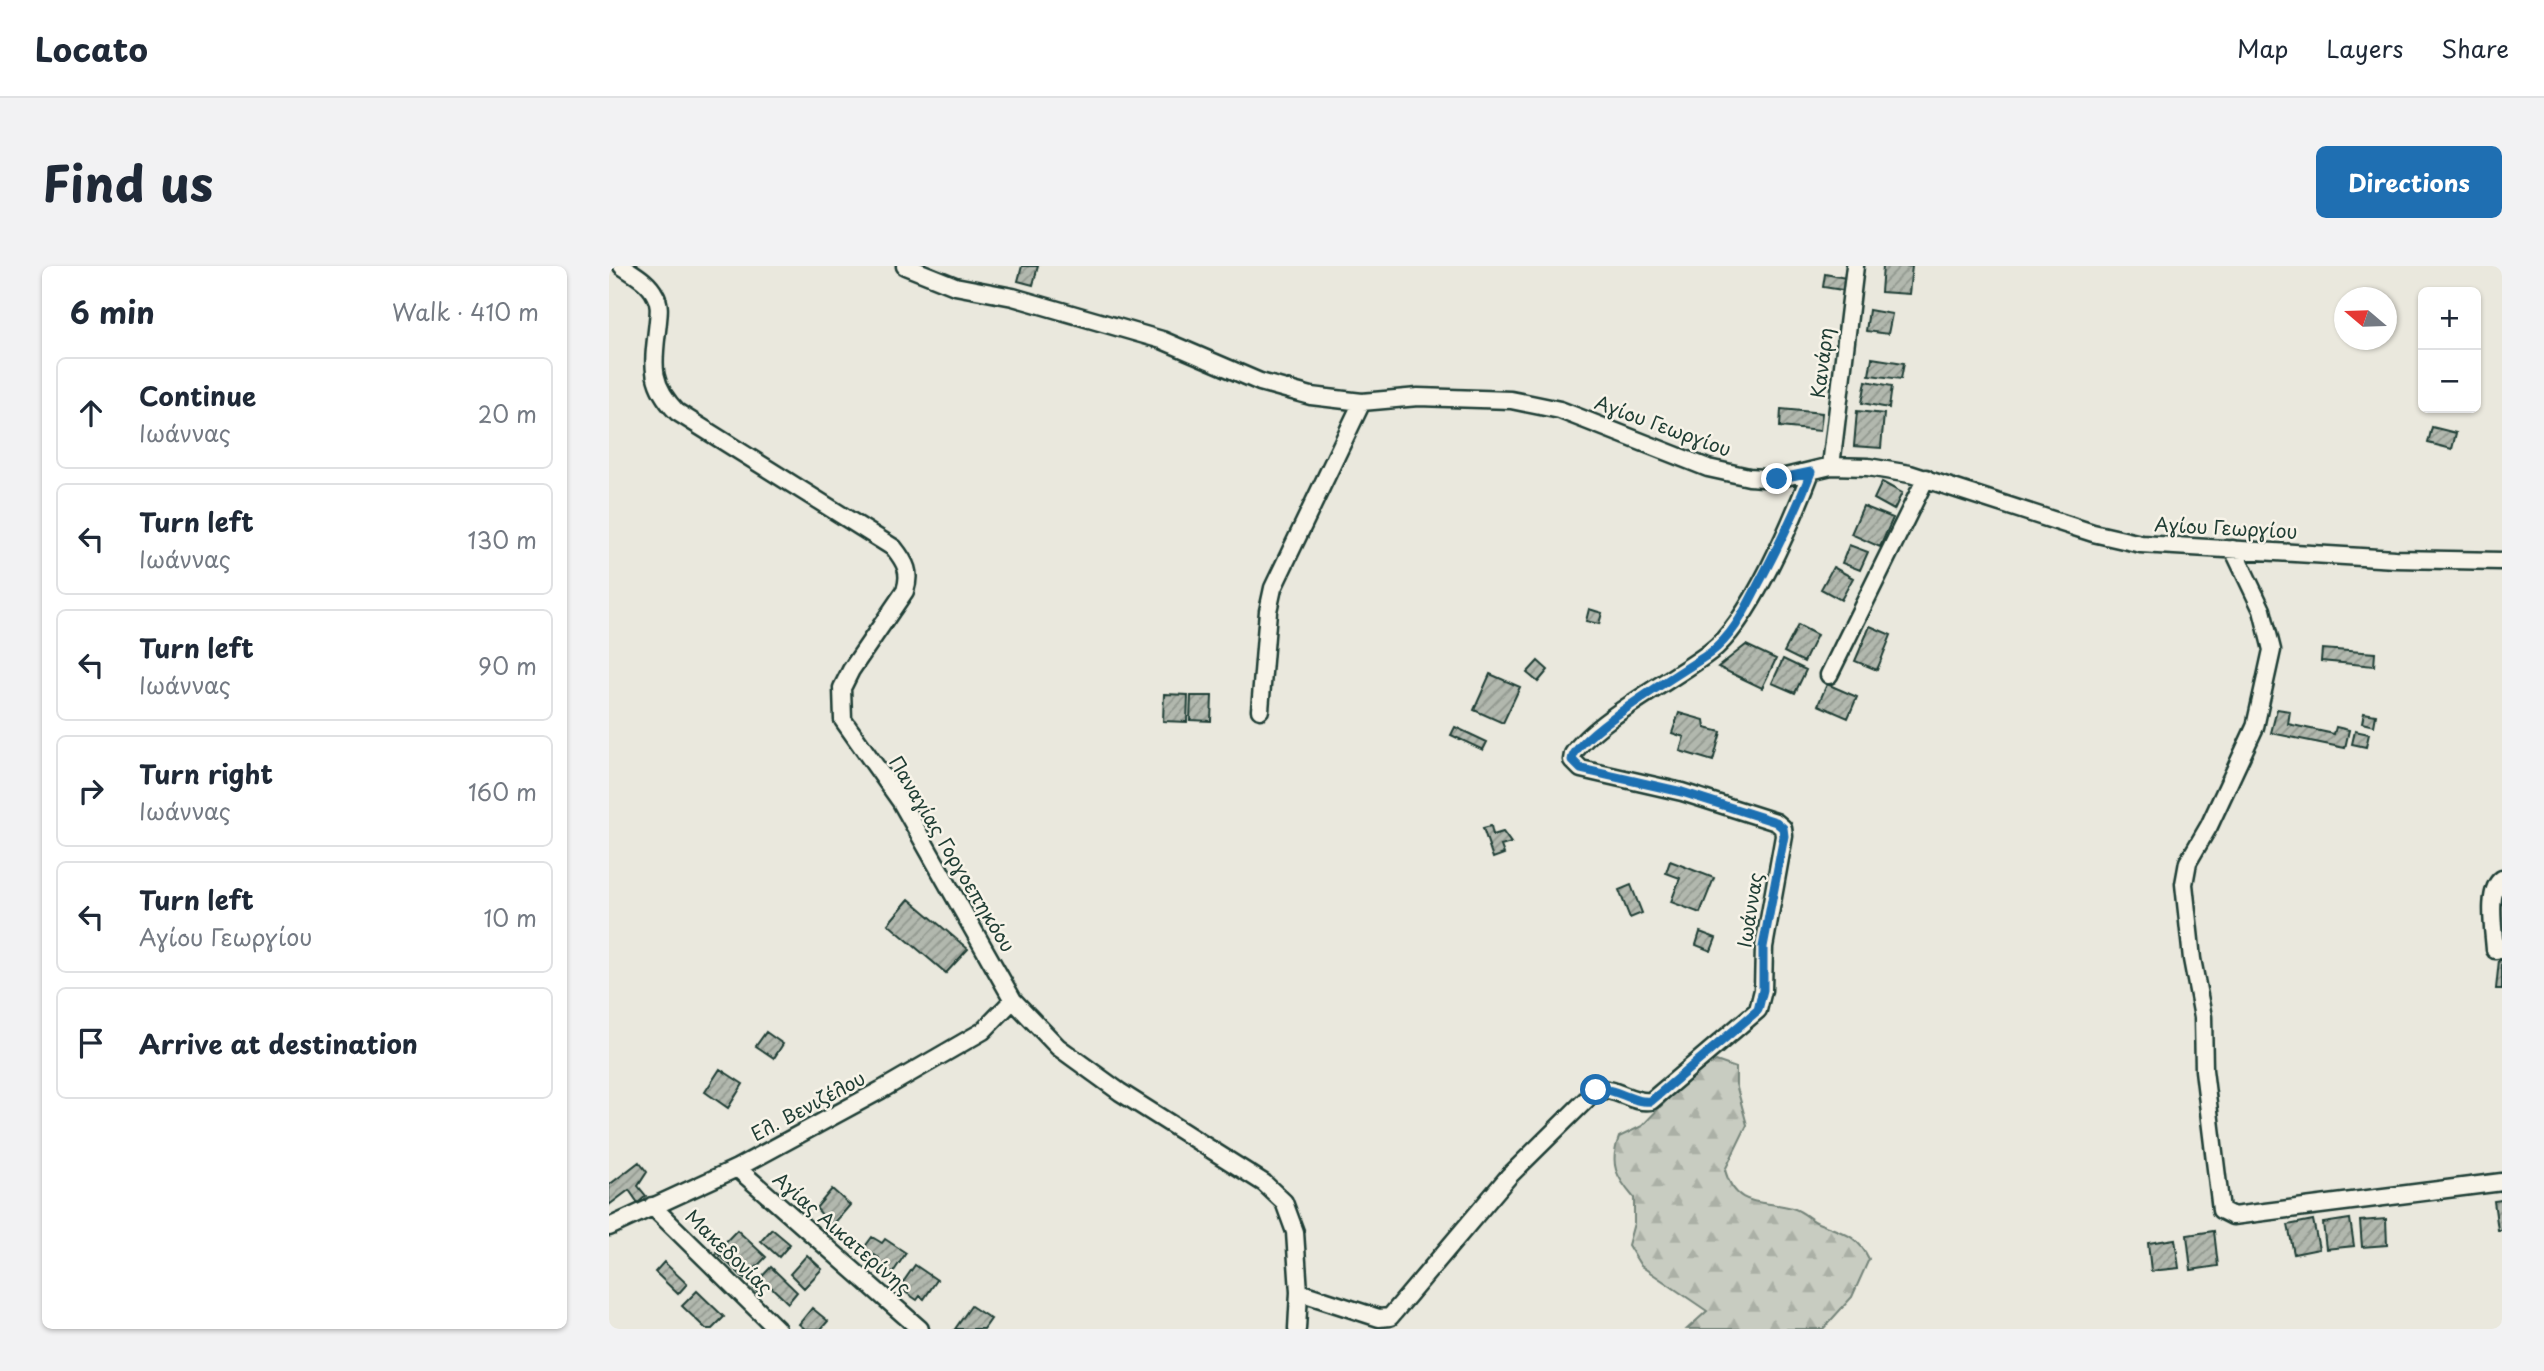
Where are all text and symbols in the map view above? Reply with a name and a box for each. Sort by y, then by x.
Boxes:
text: Locato [35,23,148,73]
text: Map [2237,30,2288,66]
text: Layers [2326,30,2403,66]
text: Share [2441,30,2509,66]
text: Find us [42,145,213,219]
button: Directions [2316,146,2502,218]
north arrow [2334,287,2397,350]
map controls [2418,287,2481,413]
button: + [2418,287,2481,350]
text: 6 min [70,289,155,334]
text: Walk · 410 m [392,294,539,329]
street label: Κανάρη [1803,326,1839,400]
button: − [2418,350,2481,413]
text: Continue [139,376,256,415]
street label: Αγίου Γεωργίου [1591,387,1735,463]
icon: ahead [72,394,110,432]
text: 20 m [478,396,537,431]
text: Ιωάννας [139,415,231,450]
route end [1761,463,1792,494]
text: Turn left [139,502,254,541]
street label: Αγίου Γεωργίου [2154,509,2298,545]
icon: left [72,520,110,558]
text: 130 m [467,522,537,557]
text: Ιωάννας [139,541,231,576]
text: Turn left [139,628,254,667]
icon: left [72,646,110,684]
text: 90 m [478,648,537,683]
text: Ιωάννας [139,667,231,702]
street label: Παναγίας Γοργοεπηκόου [883,750,1023,957]
text: Turn right [139,754,273,793]
icon: right [72,772,110,810]
text: 160 m [468,774,537,809]
text: Ιωάννας [139,793,231,828]
street label: Ιωάννας [1729,870,1769,949]
text: Turn left [139,880,254,919]
icon: left [72,898,110,936]
text: 10 m [483,900,537,935]
text: Αγίου Γεωργίου [139,919,312,954]
icon: arrive [72,1024,110,1062]
text: Arrive at destination [139,1024,418,1063]
street label: Ελ. Βενιζέλου [745,1063,870,1147]
route start [1580,1074,1611,1105]
street label: Αγίας Αικατερίνης [768,1164,918,1300]
street label: Μακεδονίας [680,1202,780,1300]

